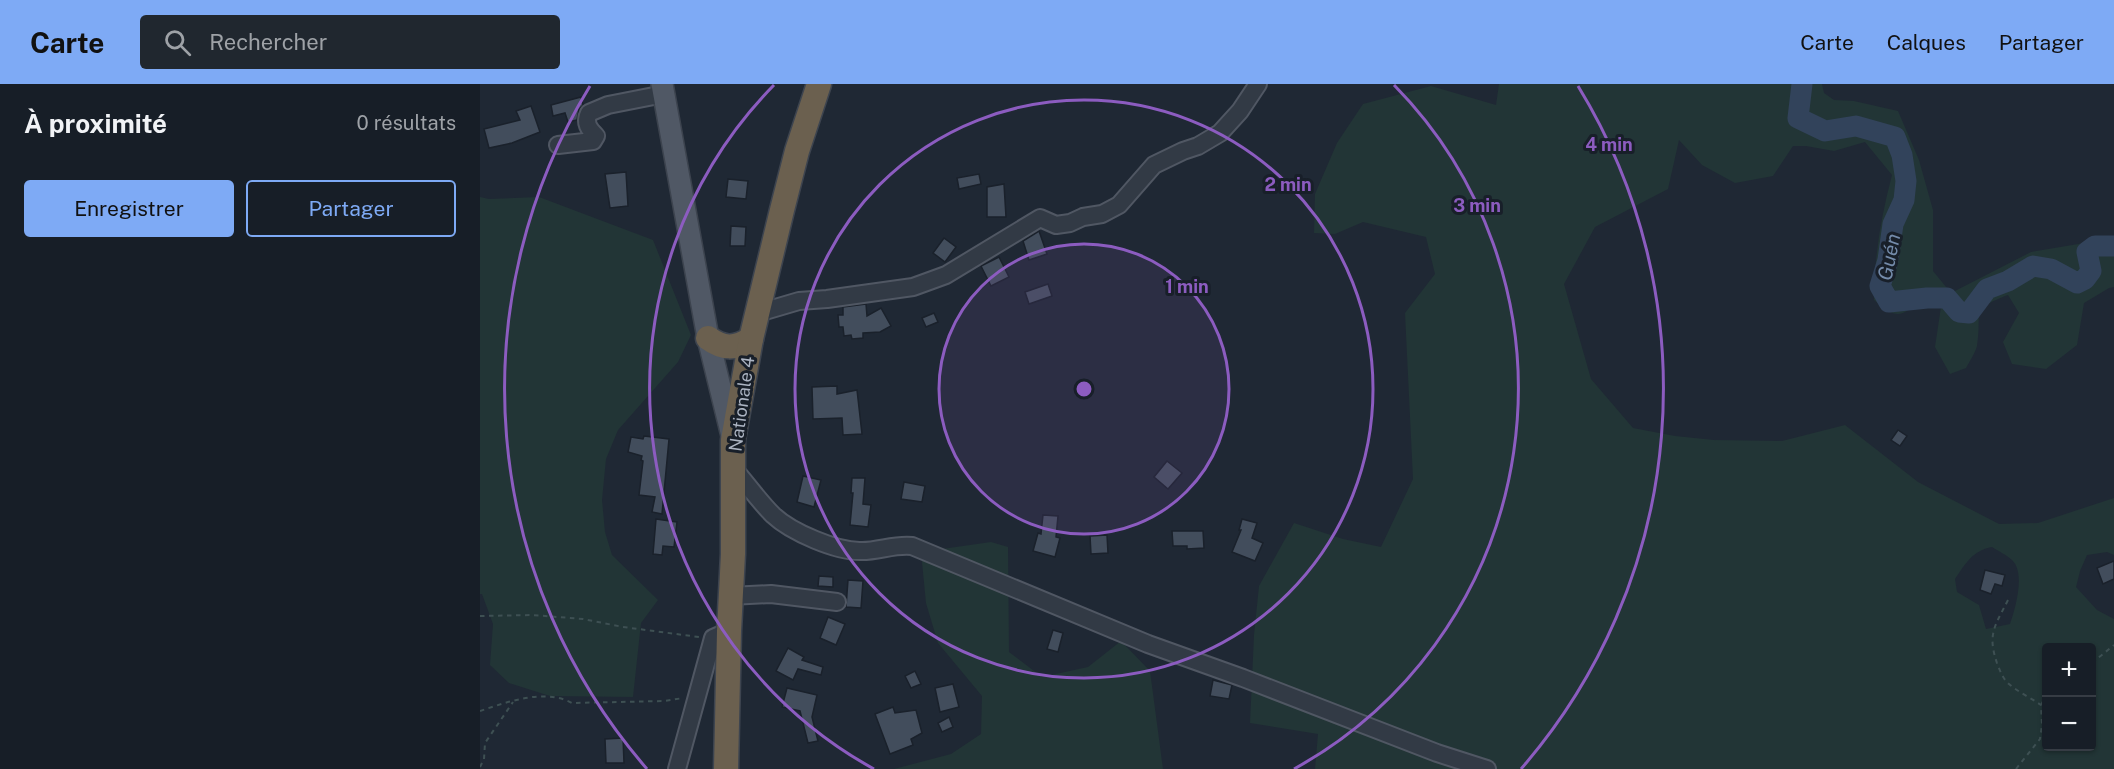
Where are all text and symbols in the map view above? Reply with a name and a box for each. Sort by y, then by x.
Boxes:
search box [140,15,560,69]
text: Carte [30,26,104,59]
icon: search [161,26,194,59]
text: Rechercher [209,29,327,55]
text: Carte [1800,30,1854,55]
text: Calques [1887,30,1966,55]
text: Partager [1999,30,2084,55]
text: À proximité [24,108,167,139]
text: 0 résultats [357,111,456,135]
text: 4 min [1585,134,1633,155]
text: 2 min [1264,174,1312,195]
button: Enregistrer [24,180,234,237]
button: Partager [246,180,456,237]
text: 3 min [1453,195,1501,216]
water label: Guén [1873,231,1905,283]
text: 1 min [1165,276,1209,297]
street label: Nationale 4 [724,355,759,453]
centre of rings [1074,379,1094,399]
map controls [2042,643,2096,751]
button: + [2042,643,2096,697]
button: − [2042,697,2096,751]

